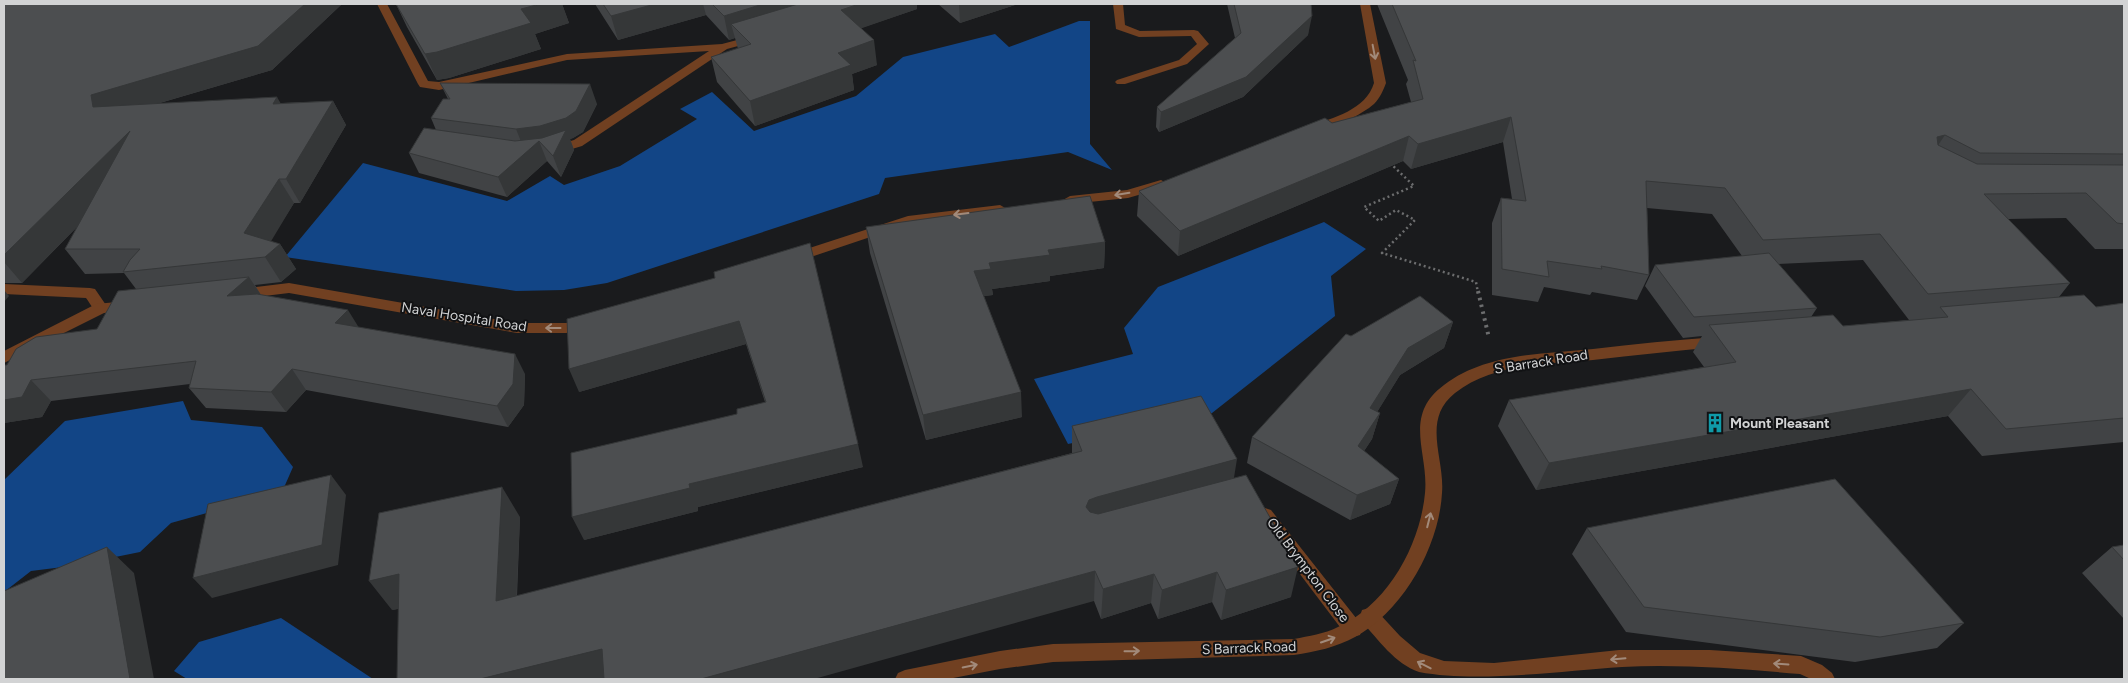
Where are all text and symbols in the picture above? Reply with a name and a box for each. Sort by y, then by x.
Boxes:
one-way arrow [1370,43,1380,59]
one-way arrow [1115,189,1131,199]
one-way arrow [953,209,969,219]
street label: Naval Hospital Road [400,299,528,335]
one-way arrow [546,323,562,333]
street label: S Barrack Road [1493,346,1589,378]
building icon: Mount Pleasant [1704,412,1726,434]
place label: Mount Pleasant [1730,415,1830,432]
one-way arrow [1424,513,1434,529]
street label: Old Brympton Close [1263,514,1353,626]
one-way arrow [1320,635,1335,644]
street label: S Barrack Road [1202,638,1296,658]
one-way arrow [1123,646,1139,656]
one-way arrow [1611,654,1627,664]
one-way arrow [1773,659,1789,669]
one-way arrow [962,660,978,670]
one-way arrow [1417,660,1432,670]

